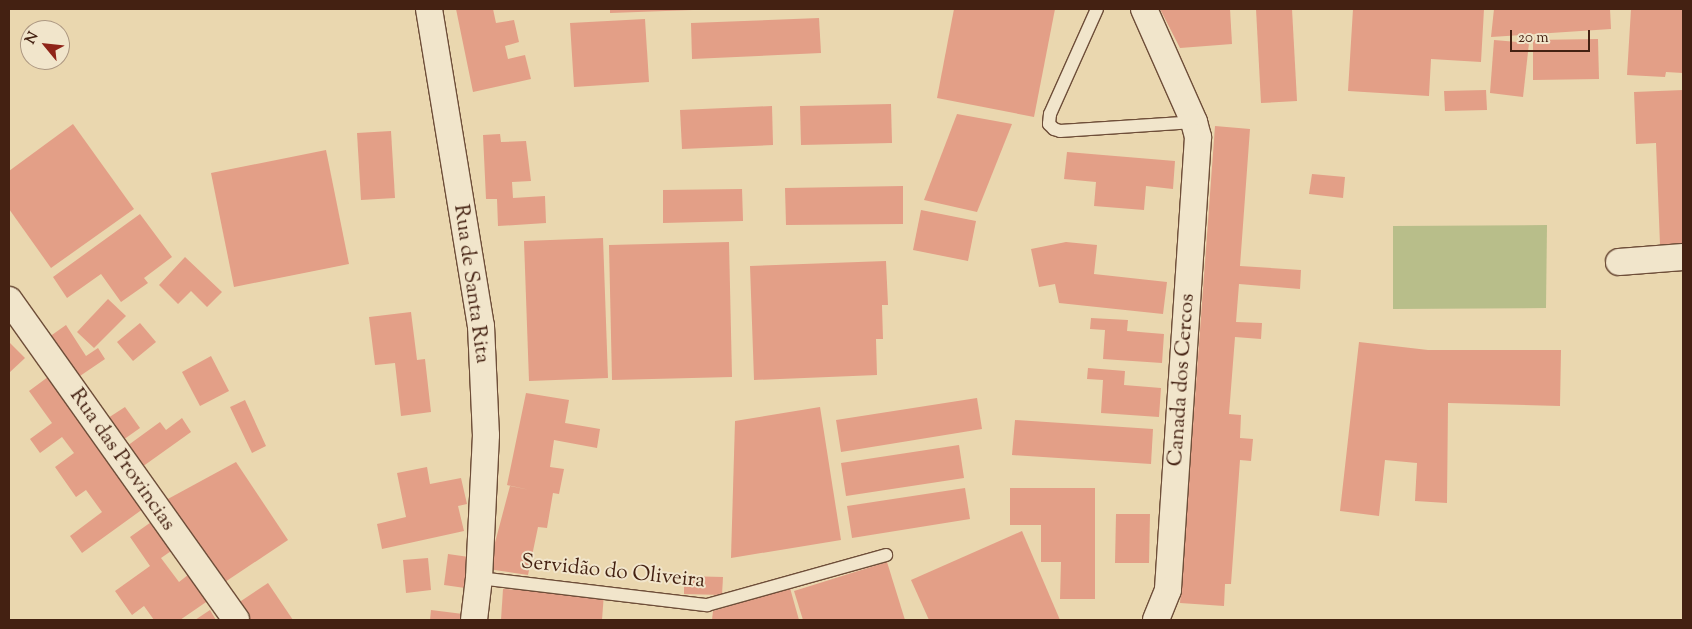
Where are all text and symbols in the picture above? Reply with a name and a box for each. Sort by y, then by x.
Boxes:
north arrow [20,20,70,70]
scale bar [1512,20,1592,52]
text: 20 m [1518,28,1549,49]
text: N [21,29,44,48]
street label: Rua de Santa Rita [447,203,495,365]
street label: Canada dos Cercos [1163,293,1201,467]
street label: Rua das Provincias [64,384,180,536]
street label: Servidão do Oliveira [520,550,706,594]

